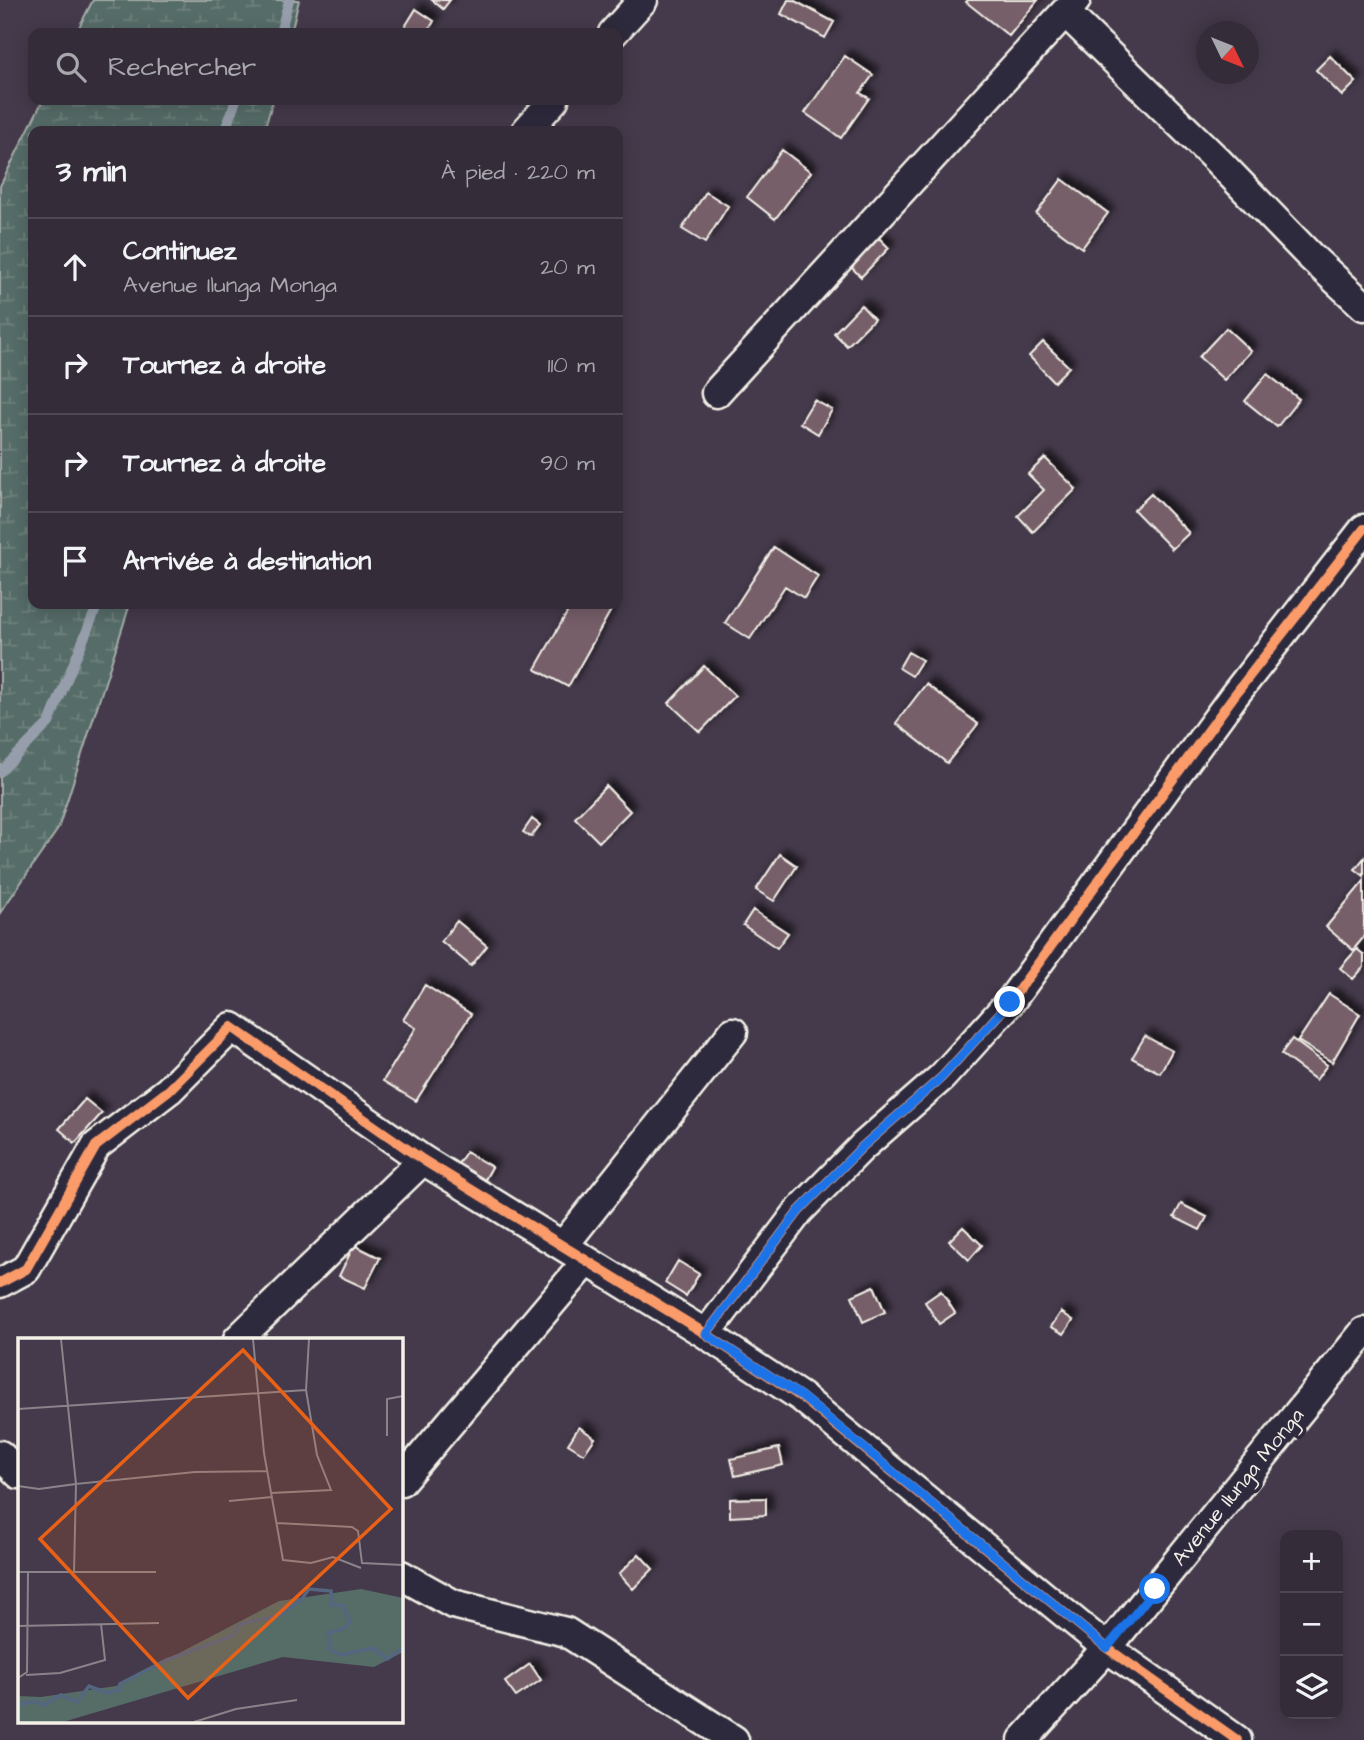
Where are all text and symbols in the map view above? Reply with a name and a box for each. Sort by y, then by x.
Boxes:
north arrow [1196,21,1259,84]
search box [28,28,623,105]
icon: search [52,48,90,86]
text: Rechercher [108,49,256,85]
text: 3 min [56,151,126,193]
text: À pied · 220 m [441,156,595,188]
text: Continuez [123,233,237,269]
icon: ahead [56,248,94,286]
text: 20 m [540,251,595,283]
text: Avenue Ilunga Monga [123,269,337,301]
icon: right [56,346,94,384]
text: Tournez à droite [123,347,326,383]
text: 110 m [547,349,595,381]
icon: right [56,444,94,482]
text: Tournez à droite [123,445,326,481]
text: 90 m [540,447,595,479]
icon: arrive [56,542,94,580]
text: Arrivée à destination [123,543,371,579]
route end [994,986,1025,1017]
inset map [18,1338,402,1722]
street label: Avenue Ilunga Monga [1165,1402,1313,1573]
map controls [1280,1530,1343,1719]
button: + [1280,1530,1343,1593]
route start [1139,1573,1170,1604]
button: − [1280,1593,1343,1656]
button: layers [1280,1656,1343,1719]

